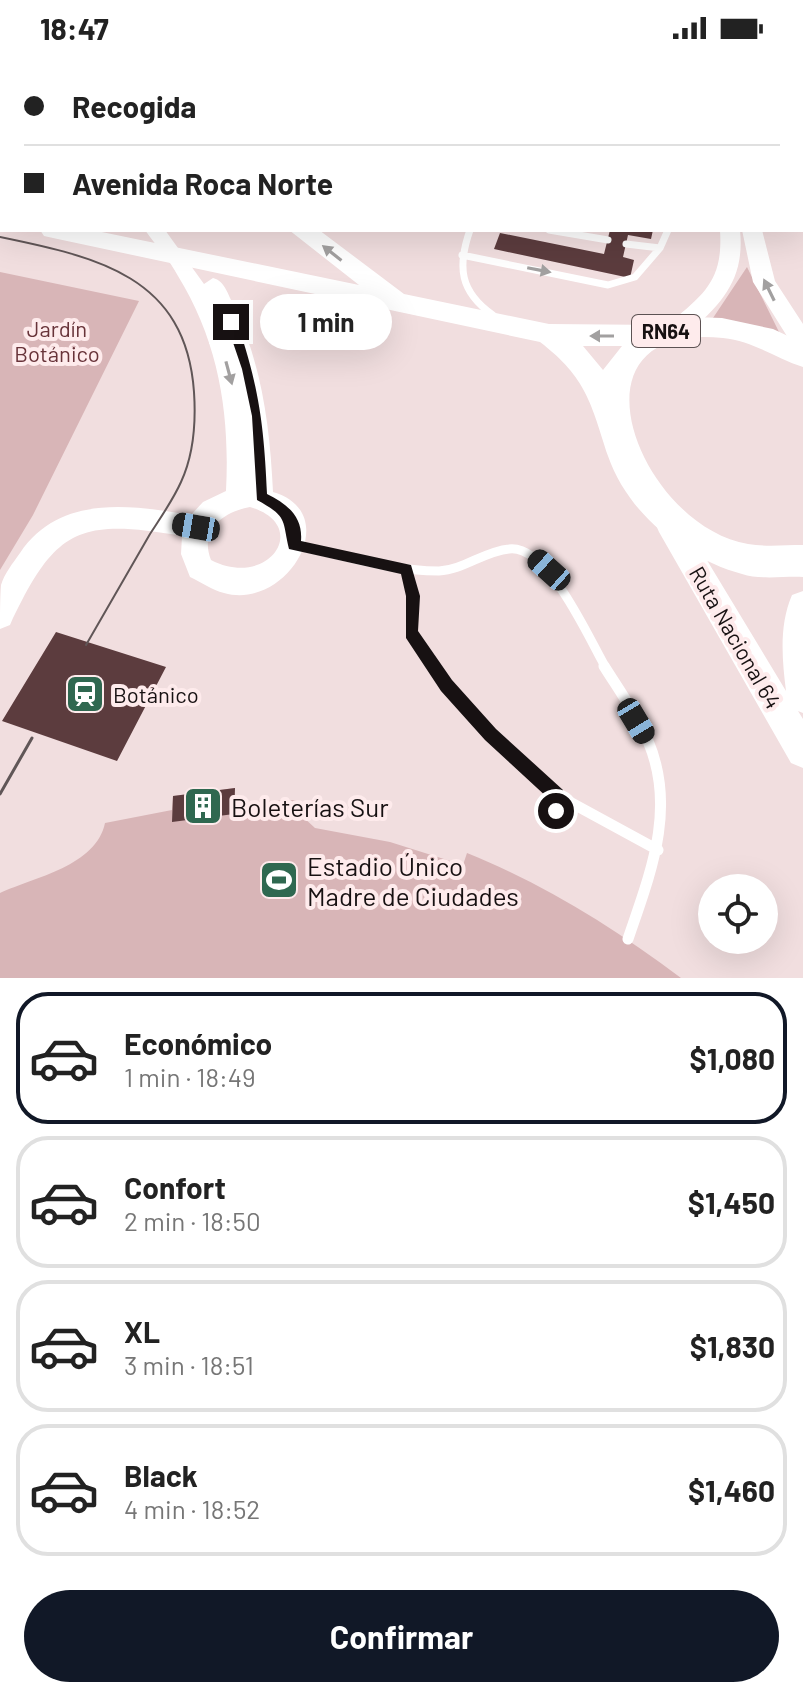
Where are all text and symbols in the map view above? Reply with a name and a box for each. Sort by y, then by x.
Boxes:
text: 18:47 [40,10,109,46]
text: Recogida [72,88,196,124]
text: Avenida Roca Norte [72,165,333,201]
one-way arrow [322,245,342,262]
one-way arrow [526,265,551,277]
one-way arrow [762,278,776,302]
callout: 1 min [259,294,391,350]
route end [213,304,249,340]
text: 1 min [298,306,354,337]
park label: Jardín Botánico [14,315,100,366]
road number: RN64 [632,315,700,347]
one-way arrow [589,330,614,342]
one-way arrow [223,361,236,385]
car [170,511,222,543]
car [523,545,575,595]
street label: Ruta Nacional 64 [685,561,787,713]
station icon: Botánico [64,673,106,715]
place label: Botánico [113,681,199,707]
car [613,694,659,748]
building icon: Boleterías Sur [182,785,224,827]
place label: Boleterías Sur [231,791,389,822]
route start [538,793,574,829]
place label: Estadio Único Madre de Ciudades [307,850,519,911]
sports icon: Estadio Único Madre de Ciudades [258,859,300,901]
map controls [698,874,778,954]
button: locate [698,874,778,954]
icon: car [28,1022,100,1094]
text: Económico [124,1025,272,1061]
text: $1,080 [690,1040,775,1076]
text: 1 min · 18:49 [124,1061,256,1092]
icon: car [28,1166,100,1238]
text: Confort [124,1169,226,1205]
text: $1,450 [688,1184,775,1220]
text: 2 min · 18:50 [124,1205,261,1236]
icon: car [28,1310,100,1382]
text: XL [124,1313,160,1349]
text: $1,830 [690,1328,775,1364]
text: 3 min · 18:51 [124,1349,254,1380]
icon: car [28,1454,100,1526]
text: Black [124,1457,198,1493]
text: $1,460 [688,1472,775,1508]
text: 4 min · 18:52 [124,1493,260,1524]
button: Confirmar [24,1590,779,1682]

